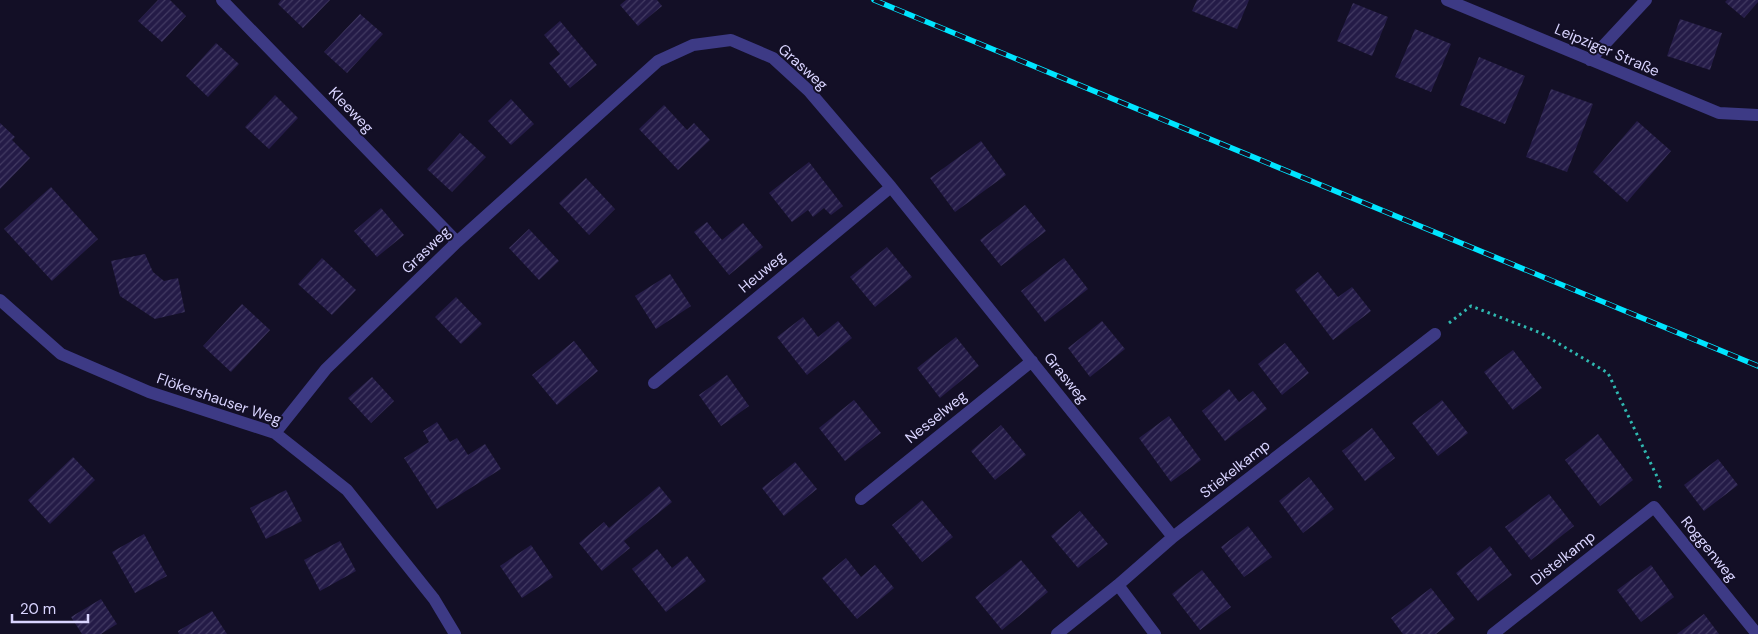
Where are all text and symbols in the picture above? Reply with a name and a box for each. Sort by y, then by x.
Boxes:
street label: Leipziger Straße [1551,19,1663,81]
street label: Grasweg [774,39,832,95]
street label: Kleeweg [324,83,378,137]
street label: Grasweg [397,222,455,278]
street label: Heuweg [734,247,790,297]
street label: Grasweg [1039,348,1093,408]
street label: Flökershauser Weg [154,368,284,430]
street label: Nesselweg [901,386,971,448]
street label: Stiekelkamp [1196,435,1274,503]
street label: Roggenweg [1676,512,1742,586]
street label: Distelkamp [1526,526,1600,590]
scale bar [12,592,89,624]
text: 20 m [20,599,56,619]

